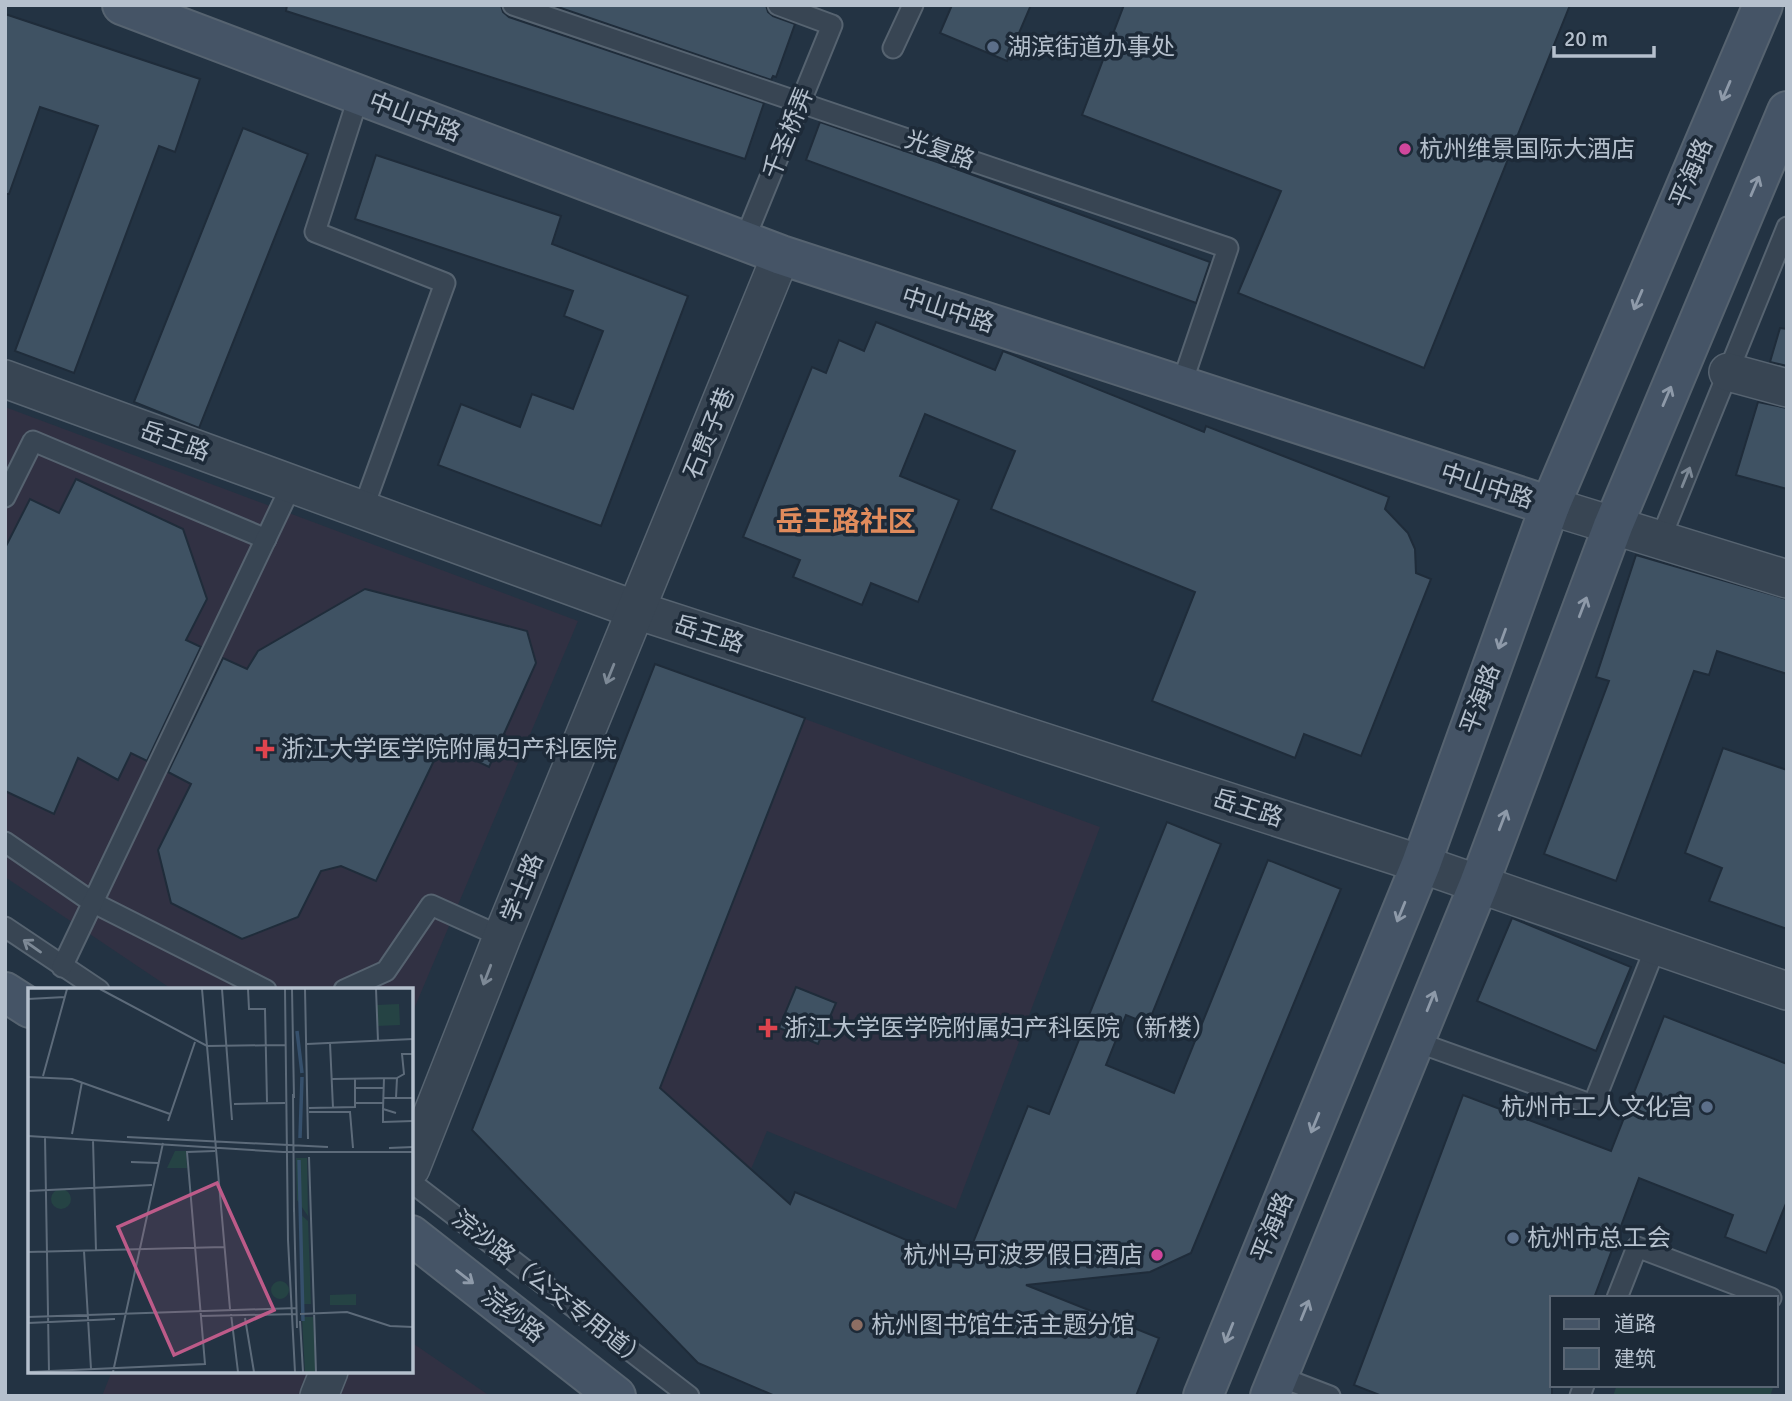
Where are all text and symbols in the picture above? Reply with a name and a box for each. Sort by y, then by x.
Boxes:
scale bar [1554,14,1654,58]
text: 20 m [1564,26,1608,52]
place label: 湖滨街道办事处 [1007,32,1175,62]
marker: 湖滨街道办事处 [985,39,1001,55]
one-way arrow [1719,79,1732,101]
street label: 千圣桥弄 [756,83,820,183]
street label: 中山中路 [365,86,465,148]
street label: 光复路 [901,124,979,176]
place label: 杭州维景国际大酒店 [1419,134,1635,164]
street label: 平海路 [1663,134,1719,212]
marker: 杭州维景国际大酒店 [1397,141,1413,157]
one-way arrow [1750,176,1763,198]
street label: 中山中路 [898,281,998,339]
one-way arrow [1630,289,1643,310]
street label: 石贯子巷 [677,383,741,483]
one-way arrow [1662,386,1675,408]
street label: 岳王路 [136,415,214,467]
street label: 中山中路 [1437,457,1537,515]
one-way arrow [1680,466,1693,488]
district label: 岳王路社区 [776,505,916,539]
one-way arrow [1577,597,1590,619]
street label: 岳王路 [670,609,748,659]
one-way arrow [1495,628,1507,650]
street label: 平海路 [1454,660,1506,738]
one-way arrow [603,662,616,684]
place label: 浙江大学医学院附属妇产科医院 [281,734,617,764]
marker: 浙江大学医学院附属妇产科医院 [255,739,275,759]
street label: 岳王路 [1209,783,1287,833]
one-way arrow [1497,810,1510,832]
street label: 学士路 [495,849,549,927]
one-way arrow [1393,901,1406,922]
one-way arrow [22,939,42,953]
one-way arrow [480,963,492,985]
inset map [28,988,413,1373]
one-way arrow [1425,991,1438,1012]
place label: 浙江大学医学院附属妇产科医院（新楼） [784,1013,1216,1043]
marker: 浙江大学医学院附属妇产科医院（新楼） [758,1018,778,1038]
place label: 杭州市工人文化宫 [1501,1092,1693,1122]
marker: 杭州市工人文化宫 [1699,1099,1715,1115]
one-way arrow [1307,1111,1320,1133]
street label: 平海路 [1245,1188,1299,1266]
street label: 浣沙路（公交专用道） [446,1203,654,1375]
place label: 杭州市总工会 [1527,1223,1671,1253]
marker: 杭州市总工会 [1505,1230,1521,1246]
place label: 杭州马可波罗假日酒店 [903,1240,1143,1270]
marker: 杭州马可波罗假日酒店 [1149,1247,1165,1263]
one-way arrow [455,1270,474,1285]
street label: 浣纱路 [475,1281,551,1349]
legend [1550,1296,1778,1387]
one-way arrow [1299,1300,1312,1321]
place label: 杭州图书馆生活主题分馆 [871,1310,1135,1340]
text: 道路 [1614,1311,1656,1337]
marker: 杭州图书馆生活主题分馆 [849,1317,865,1333]
one-way arrow [1221,1322,1234,1344]
text: 建筑 [1614,1346,1656,1372]

